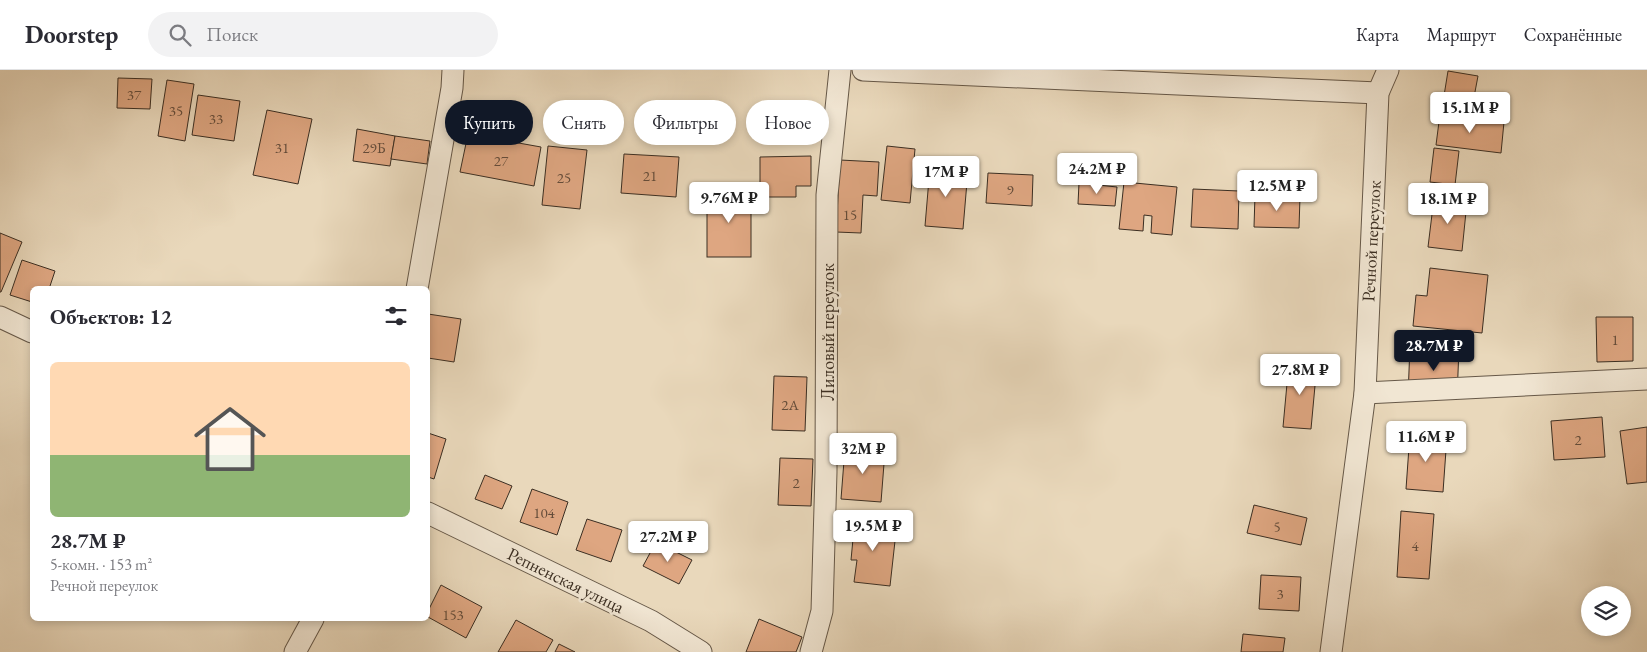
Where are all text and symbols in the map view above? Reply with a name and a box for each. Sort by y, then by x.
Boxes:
search box [148,12,498,57]
text: Doorstep [25,19,118,50]
icon: search [166,21,194,49]
text: Поиск [206,22,258,47]
text: Карта [1356,23,1399,46]
text: Маршрут [1427,23,1496,46]
text: Сохранённые [1524,23,1622,46]
house number: 37 [127,85,142,104]
pin: 15.1M ₽ [1424,92,1516,134]
text: 15.1M ₽ [1441,97,1499,118]
chip: Купить [445,100,533,145]
chip: Снять [543,100,624,145]
chip: Фильтры [634,100,736,145]
chip: Новое [746,100,829,145]
house number: 35 [169,101,183,120]
house number: 33 [209,109,223,128]
house number: 31 [275,138,289,157]
house number: 29Б [362,138,386,157]
house number: 27 [494,151,509,170]
pin: 24.2M ₽ [1051,152,1143,195]
pin: 17M ₽ [911,156,981,198]
text: 24.2M ₽ [1068,158,1126,179]
text: 17M ₽ [923,161,969,182]
house number: 21 [643,166,657,185]
house number: 25 [557,168,571,187]
pin: 12.5M ₽ [1231,170,1323,212]
text: 12.5M ₽ [1248,175,1306,196]
street label: Речной переулок [1356,179,1386,302]
house number: 9 [1006,180,1014,199]
pin: 9.76M ₽ [683,182,775,224]
pin: 18.1M ₽ [1402,182,1494,225]
text: 9.76M ₽ [700,187,758,208]
text: 18.1M ₽ [1419,188,1477,209]
house number: 15 [843,205,857,224]
street label: Лиловый переулок [816,263,839,401]
icon: filters [382,302,410,330]
text: Объектов: 12 [50,303,172,330]
pin: 28.7M ₽ [1388,330,1480,372]
house number: 1 [1611,330,1619,349]
text: 28.7M ₽ [1405,335,1463,356]
pin: 27.8M ₽ [1254,354,1346,396]
text: 27.8M ₽ [1271,359,1329,380]
icon: home [185,394,275,484]
house number: 2А [781,395,799,414]
pin: 11.6M ₽ [1380,420,1472,463]
text: 11.6M ₽ [1397,426,1455,447]
house number: 2 [1574,430,1582,449]
pin: 32M ₽ [828,432,898,475]
text: 32M ₽ [840,438,886,459]
house number: 2 [792,473,800,492]
house number: 104 [533,503,556,522]
pin: 19.5M ₽ [827,510,919,552]
text: 19.5M ₽ [844,515,902,536]
house number: 5 [1273,517,1281,536]
pin: 27.2M ₽ [622,520,714,563]
text: 27.2M ₽ [639,526,697,547]
text: 28.7M ₽ [50,527,126,554]
house number: 4 [1411,536,1419,555]
street label: Репненская улица [504,542,629,619]
text: 5-комн. · 153 m² [50,554,152,575]
text: Речной переулок [50,575,158,596]
house number: 3 [1276,584,1284,603]
map controls [1581,586,1631,636]
button: layers [1581,586,1631,636]
house number: 153 [442,605,464,624]

